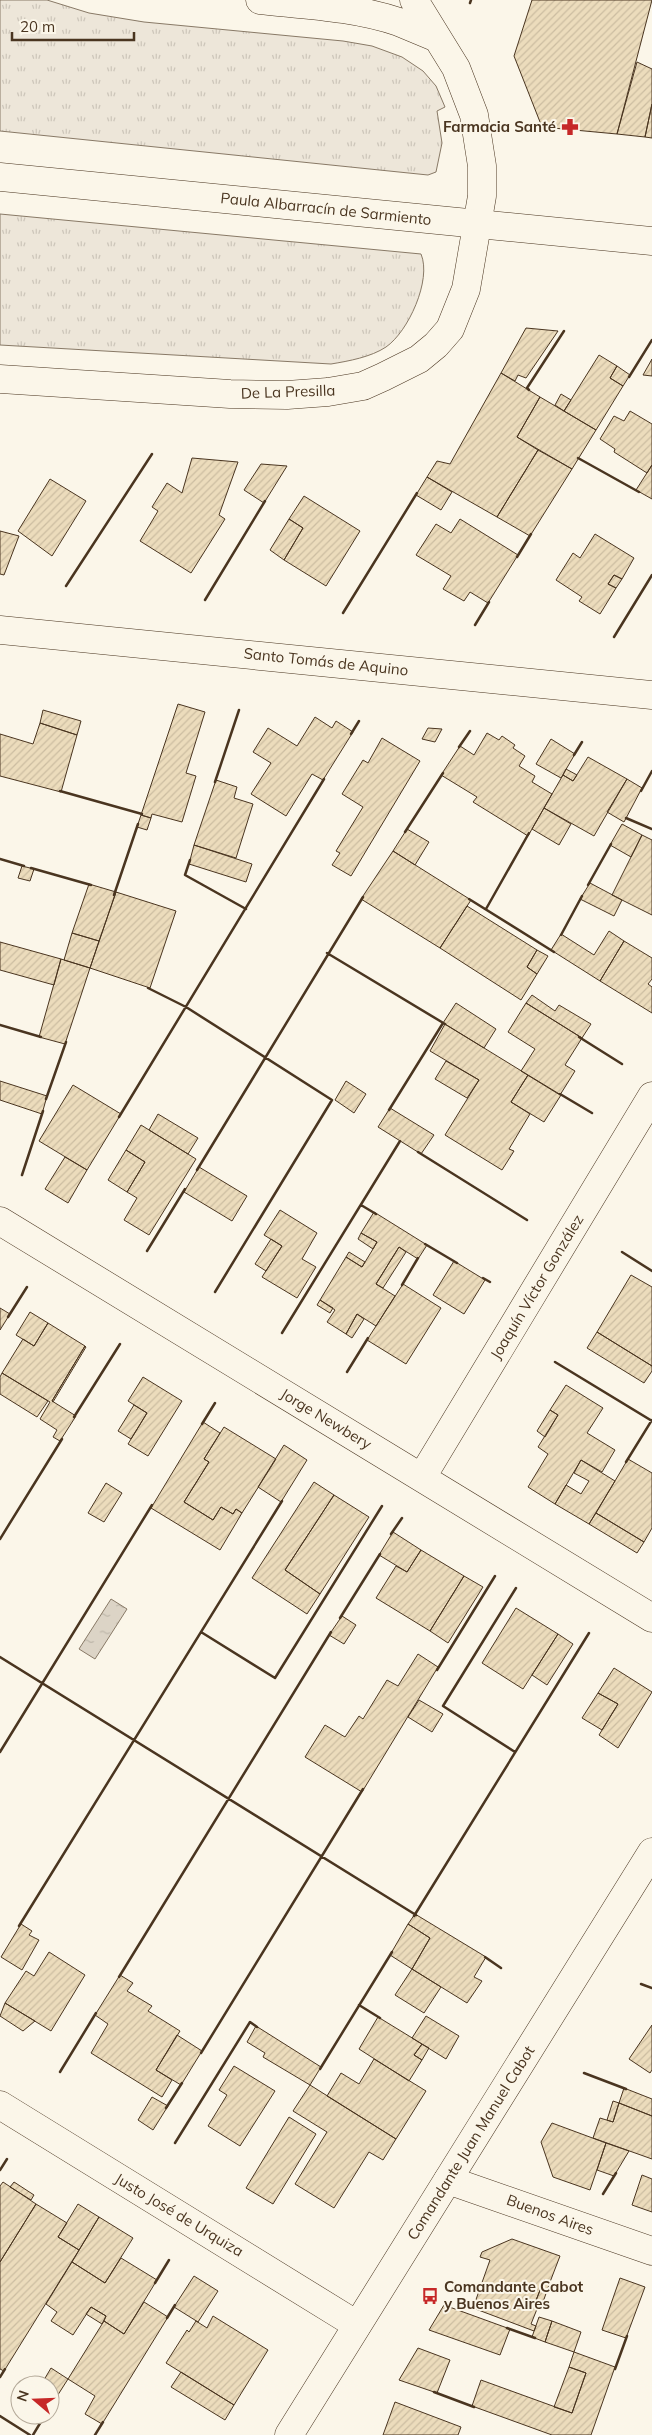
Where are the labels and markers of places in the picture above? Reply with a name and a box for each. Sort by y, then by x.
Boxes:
place label: Farmacia Santé [443,117,556,136]
pharmacy icon: Farmacia Santé [560,117,580,137]
place label: Comandante Cabot y Buenos Aires [443,2277,583,2313]
bus stop icon: Comandante Cabot y Buenos Aires [420,2286,440,2306]

